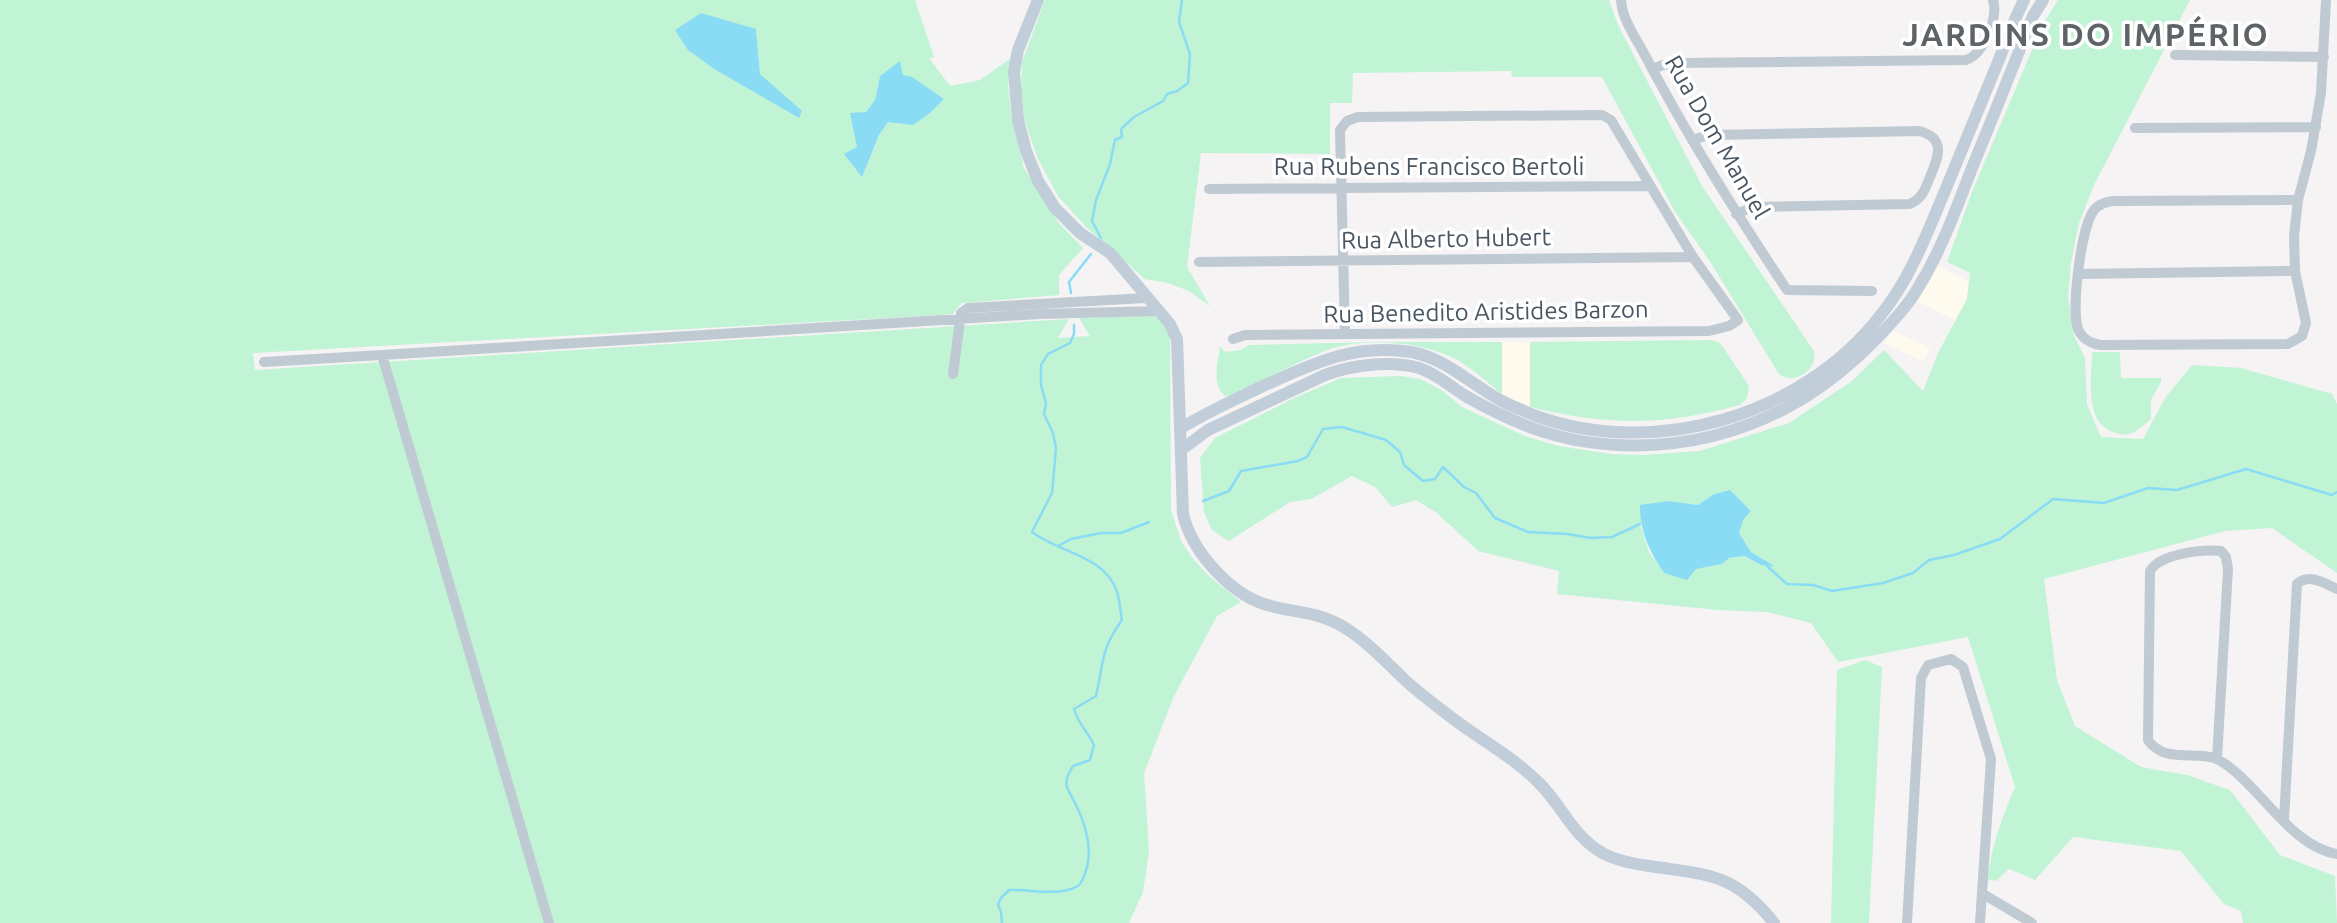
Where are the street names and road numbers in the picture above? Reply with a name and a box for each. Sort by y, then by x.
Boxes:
street label: Rua Dom Manuel [1660,50,1775,223]
street label: Rua Rubens Francisco Bertoli [1274,153,1584,180]
street label: Rua Alberto Hubert [1341,223,1552,254]
street label: Rua Benedito Aristides Barzon [1323,295,1649,328]

